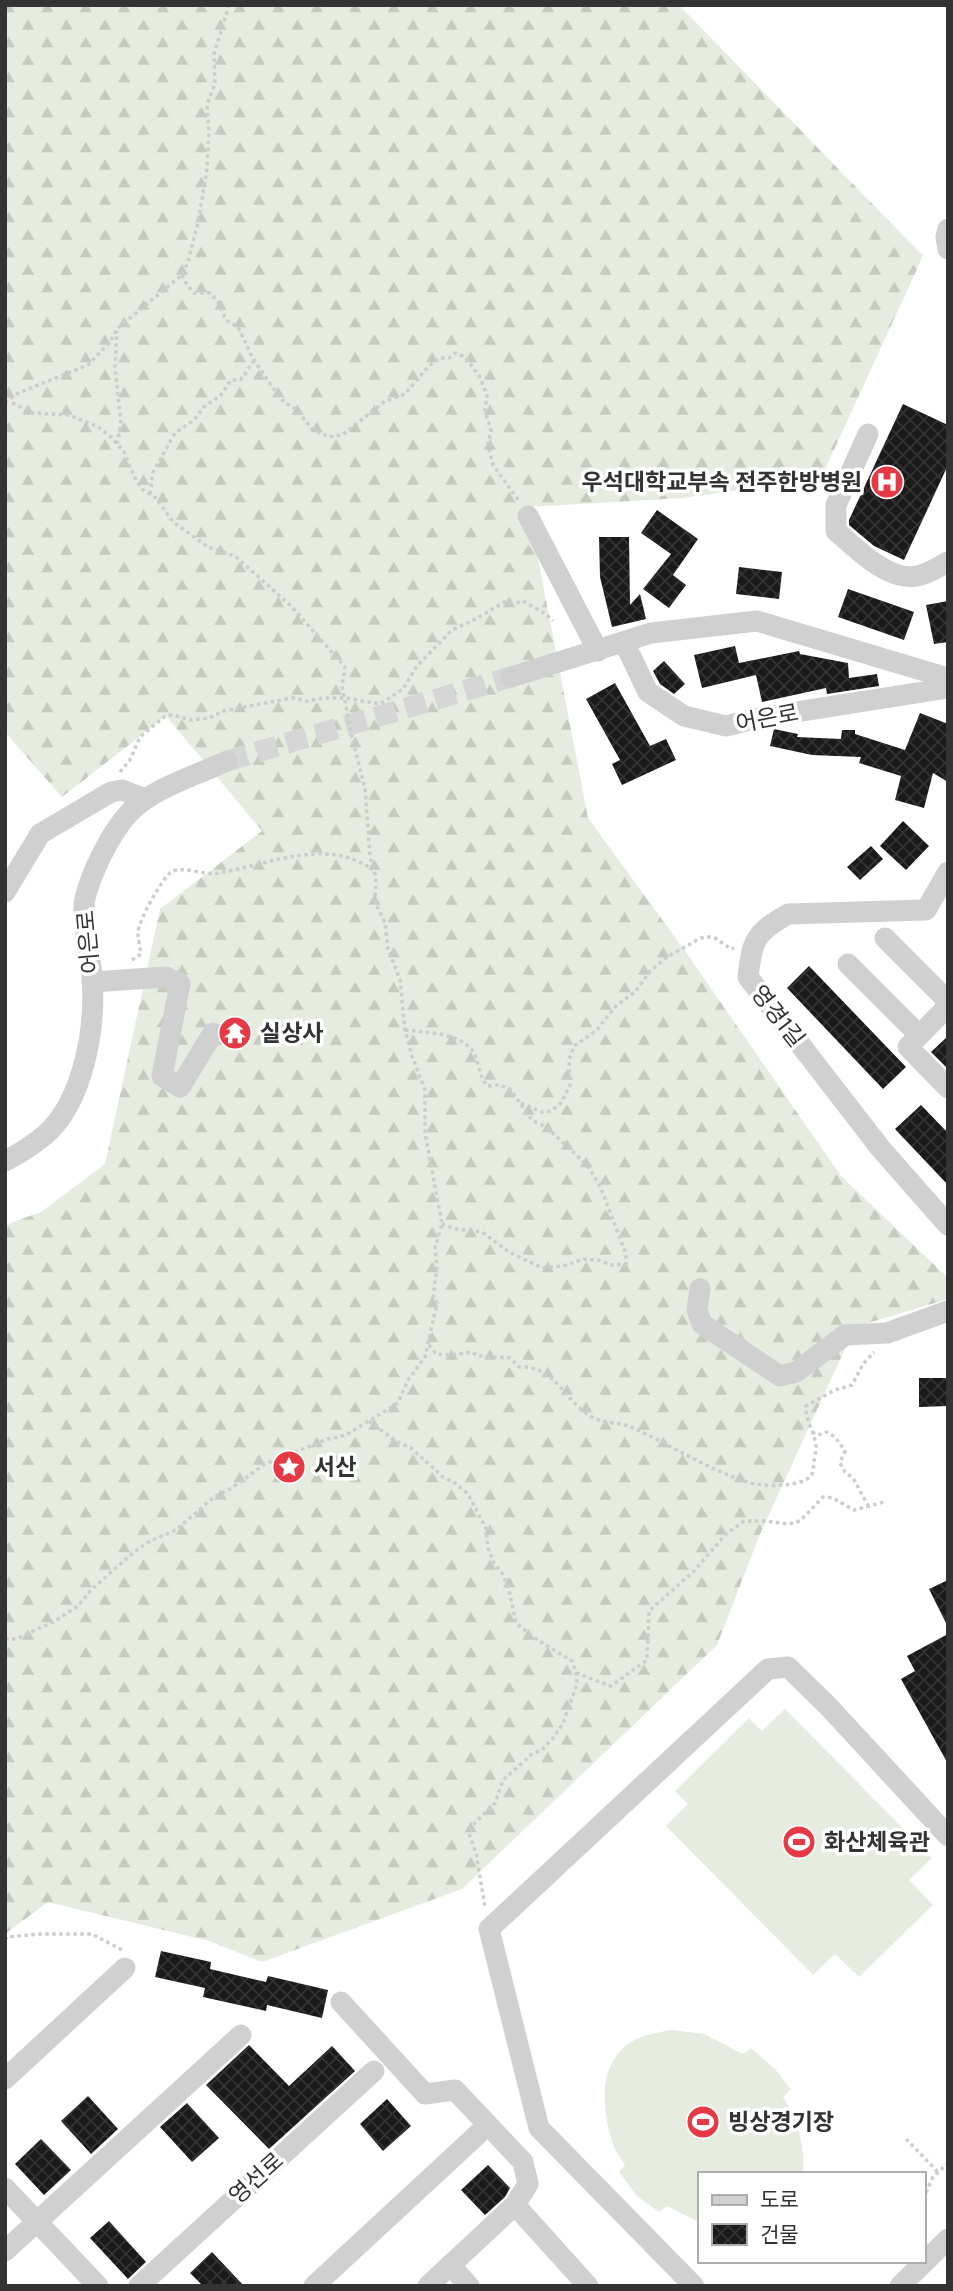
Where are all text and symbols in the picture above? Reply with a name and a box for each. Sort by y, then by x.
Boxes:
hospital icon: 우석대학교부속 전주한방병원 [868,463,906,501]
place label: 우석대학교부속 전주한방병원 [582,467,862,497]
street label: 어은로 [733,697,801,739]
street label: 어은로 [70,909,106,975]
street label: 영경1길 [744,979,812,1053]
temple icon: 실상사 [216,1014,254,1052]
place label: 실상사 [260,1018,323,1048]
place icon: 서산 [270,1448,308,1486]
place label: 서산 [314,1452,356,1482]
sports icon: 화산체육관 [780,1823,818,1861]
place label: 화산체육관 [824,1827,930,1857]
sports icon: 빙상경기장 [684,2103,722,2141]
place label: 빙상경기장 [728,2107,834,2137]
street label: 영선로 [222,2146,290,2210]
legend [698,2172,925,2263]
text: 도로 [760,2186,799,2214]
text: 건물 [760,2221,799,2249]

